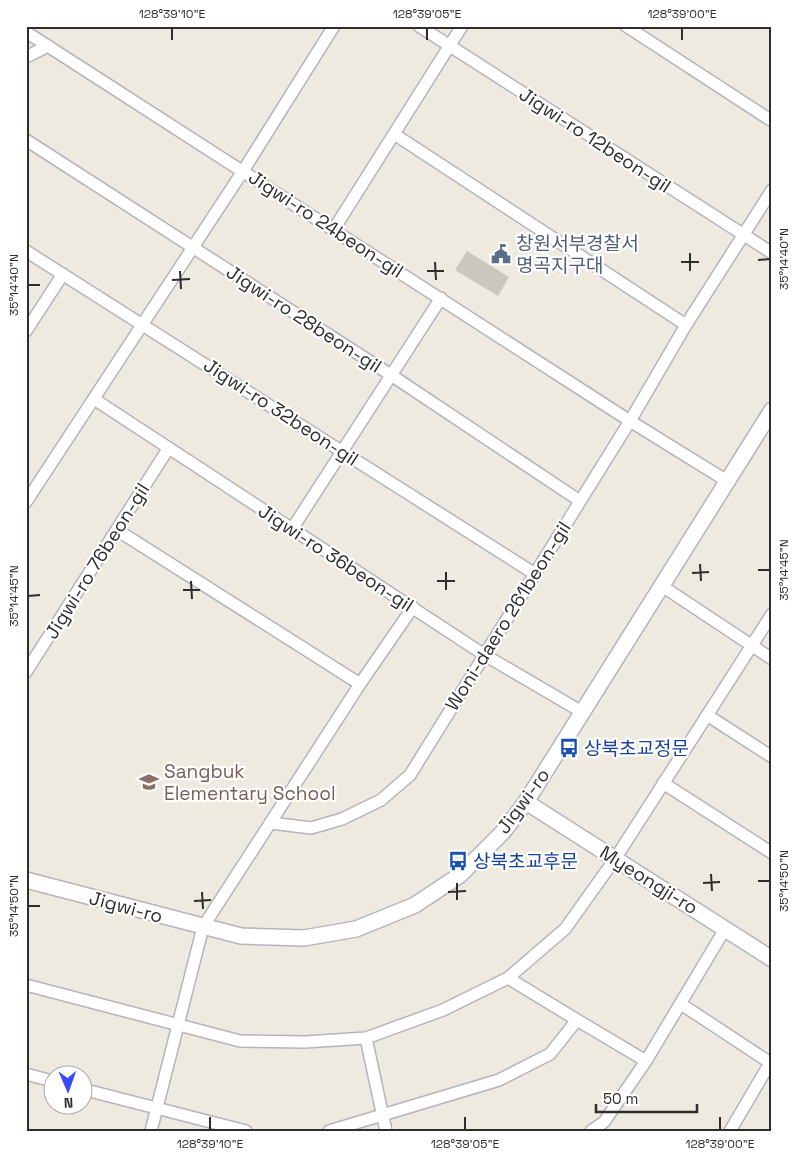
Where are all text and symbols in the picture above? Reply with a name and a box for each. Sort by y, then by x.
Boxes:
text: 128°39'10"E [139,6,205,22]
text: 128°39'05"E [393,6,462,22]
text: 128°39'00"E [647,6,717,22]
street label: Jigwi-ro 12beon-gil [514,81,676,199]
street label: Jigwi-ro 24beon-gil [244,165,408,283]
text: 35°14'40"N [776,228,792,290]
place label: 창원서부경찰서 명곡지구대 [516,231,638,278]
public building icon: 창원서부경찰서 명곡지구대 [490,243,512,265]
text: 35°14'40"N [6,254,22,316]
street label: Jigwi-ro 28beon-gil [222,259,386,379]
street label: Jigwi-ro 32beon-gil [199,352,363,472]
street label: Jigwi-ro 76beon-gil [39,478,155,644]
street label: Jigwi-ro 36beon-gil [254,498,418,618]
street label: Woni-daero 261beon-gil [439,517,577,715]
text: 35°14'45"N [776,539,792,601]
text: 35°14'45"N [6,565,22,627]
place label: 상북초교정문 [584,736,689,761]
bus stop icon: 상북초교정문 [558,737,580,759]
place label: Sangbuk Elementary School [164,759,336,806]
street label: Jigwi-ro [491,763,555,839]
school or university icon: Sangbuk Elementary School [138,771,160,793]
street label: Myeongji-ro [595,840,703,920]
place label: 상북초교후문 [473,849,578,874]
bus stop icon: 상북초교후문 [447,850,469,872]
text: 35°14'50"N [776,850,792,912]
text: 35°14'50"N [6,875,22,937]
street label: Jigwi-ro [86,885,166,929]
north arrow [42,1064,92,1114]
scale bar [596,1082,697,1114]
text: 50 m [603,1089,638,1108]
text: N [63,1094,73,1112]
text: 128°39'10"E [177,1136,243,1152]
text: 128°39'05"E [431,1136,500,1152]
text: 128°39'00"E [685,1136,755,1152]

